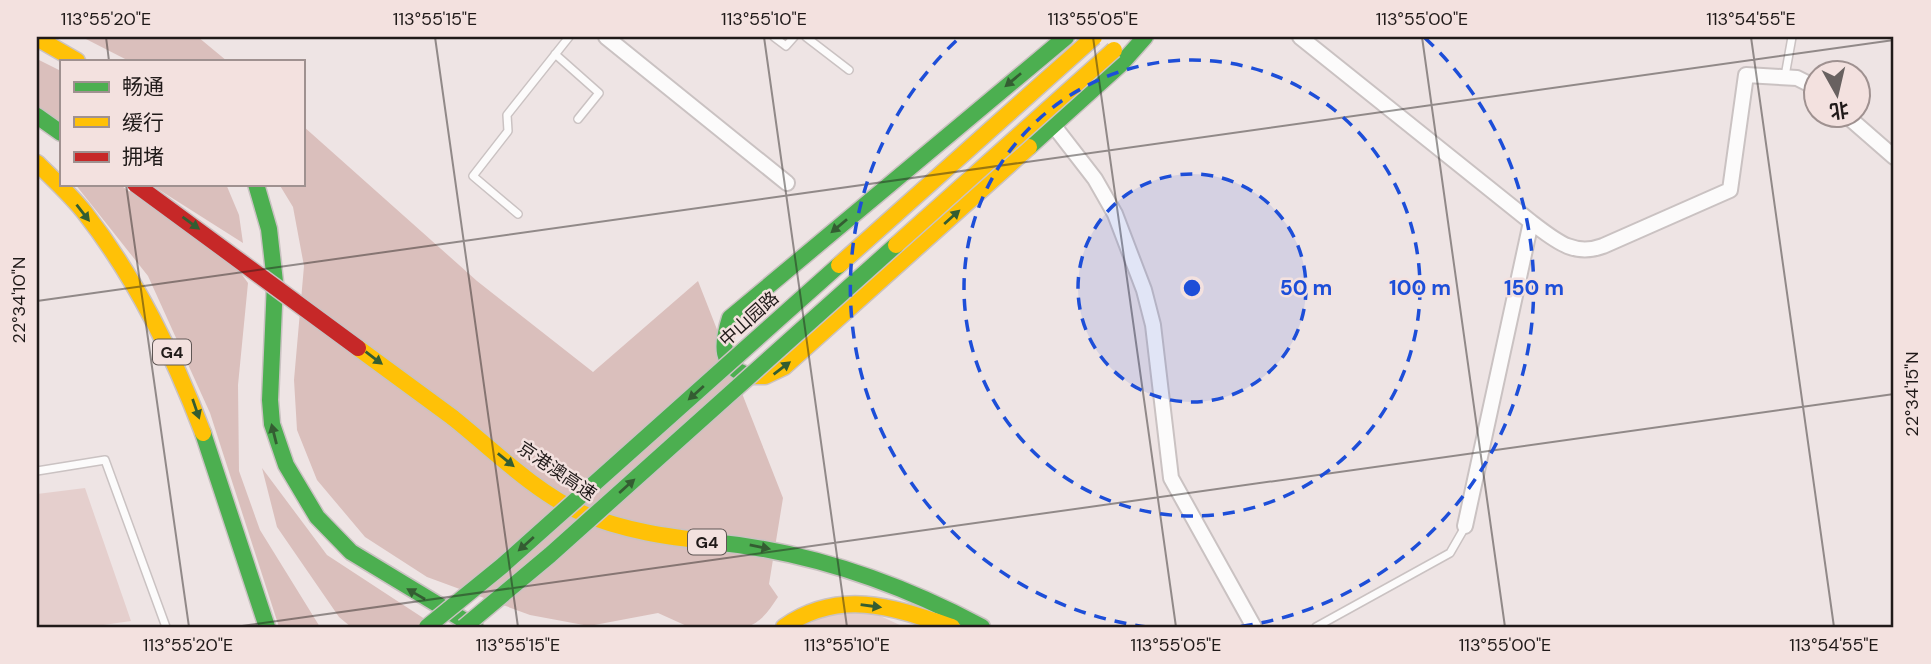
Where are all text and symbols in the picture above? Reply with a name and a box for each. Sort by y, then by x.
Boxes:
text: 113°55'20"E [61,7,151,31]
text: 113°55'15"E [393,7,477,31]
text: 113°55'10"E [721,7,807,31]
text: 113°55'05"E [1048,7,1138,31]
text: 113°55'00"E [1376,7,1468,31]
text: 113°54'55"E [1706,7,1796,31]
legend [60,60,304,186]
north arrow [1801,60,1871,130]
one-way arrow [1004,72,1022,88]
text: 畅通 [122,73,164,101]
text: 北 [1828,97,1850,124]
text: 缓行 [122,109,164,137]
text: 拥堵 [122,143,164,171]
one-way arrow [76,204,90,222]
one-way arrow [943,209,961,225]
one-way arrow [182,216,200,230]
one-way arrow [830,218,848,234]
text: 22°34'10"N [7,257,31,343]
text: 50 m [1280,274,1332,302]
text: 100 m [1389,274,1451,302]
text: 150 m [1504,274,1564,302]
centre of rings [1180,276,1204,300]
street label: 中山园路 [714,286,784,352]
road number: G4 [153,340,191,364]
one-way arrow [364,351,382,366]
text: 22°34'15"N [1900,351,1924,437]
one-way arrow [773,361,791,375]
one-way arrow [688,384,705,400]
one-way arrow [191,399,202,420]
one-way arrow [268,423,279,445]
street label: 京港澳高速 [513,436,601,506]
one-way arrow [496,452,514,467]
one-way arrow [618,478,636,494]
road number: G4 [688,530,726,554]
one-way arrow [518,536,535,551]
one-way arrow [750,542,772,553]
one-way arrow [406,588,425,600]
one-way arrow [860,601,882,612]
text: 113°55'20"E [143,633,233,657]
text: 113°55'15"E [476,633,560,657]
text: 113°55'10"E [804,633,890,657]
text: 113°55'05"E [1131,633,1221,657]
text: 113°55'00"E [1459,633,1551,657]
text: 113°54'55"E [1789,633,1879,657]

